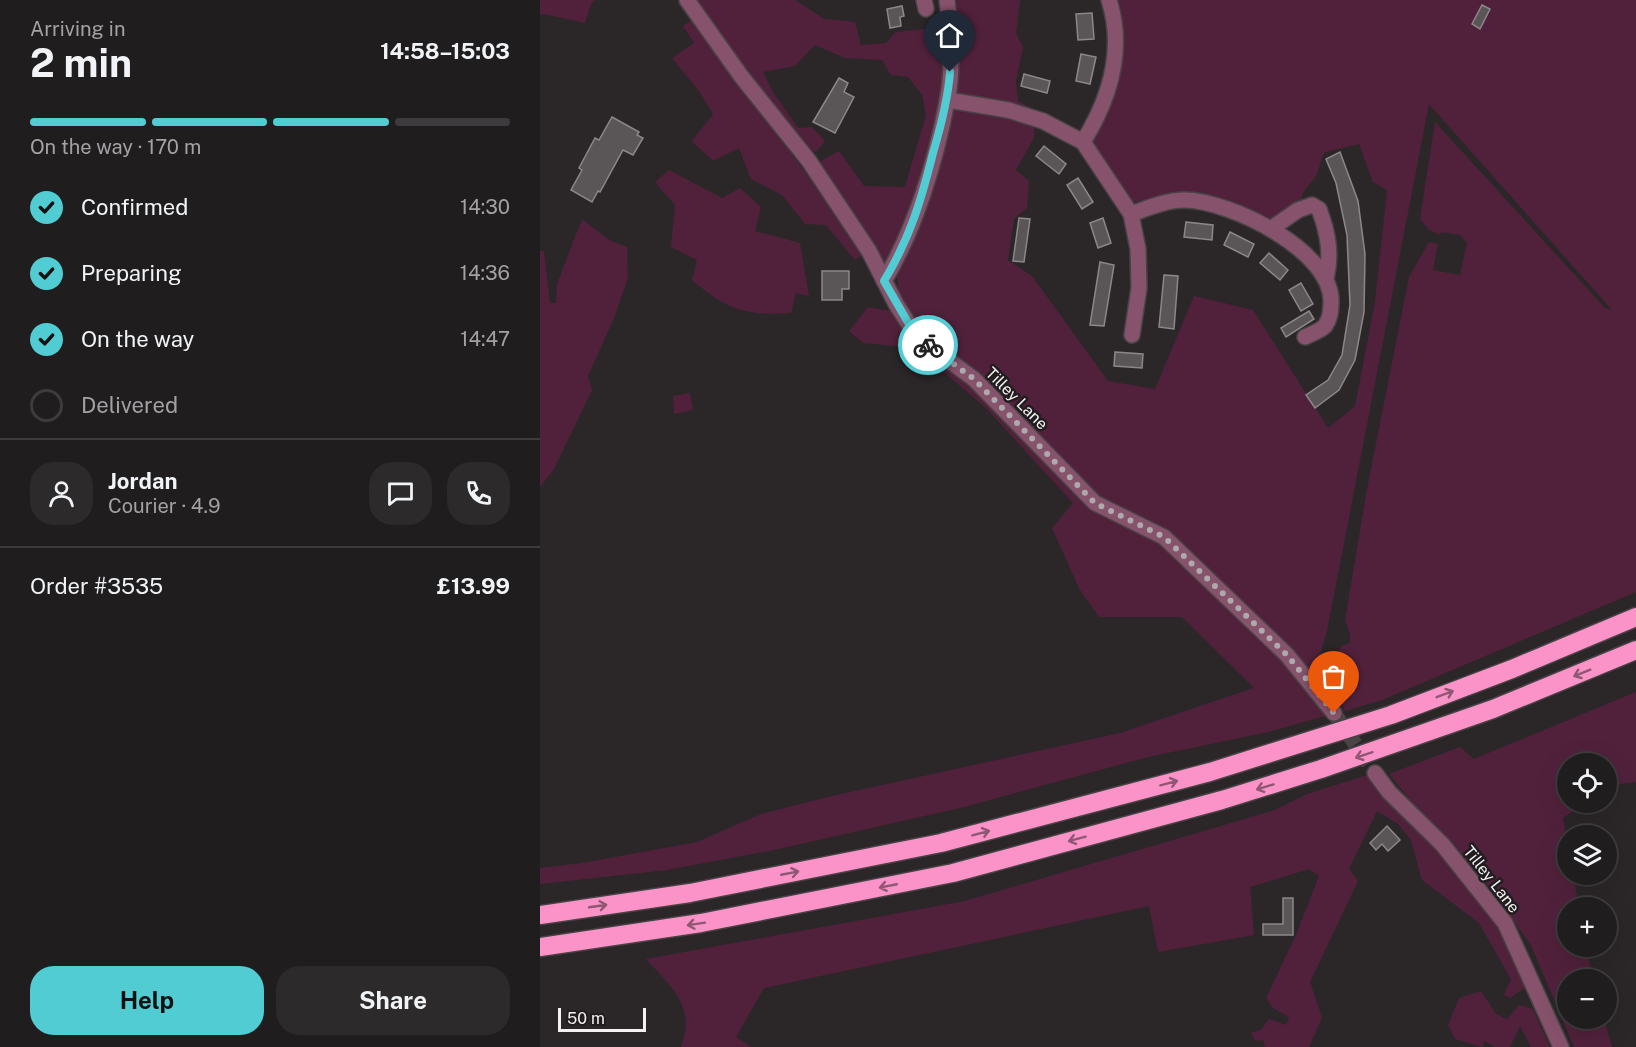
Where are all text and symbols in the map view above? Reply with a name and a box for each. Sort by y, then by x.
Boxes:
pin [924,10,975,72]
text: Arriving in [30,17,125,41]
icon: home [933,19,966,52]
text: 14:58–15:03 [380,38,510,64]
text: 2 min [30,40,132,86]
text: On the way · 170 m [30,135,201,159]
icon: check [30,191,63,224]
text: Confirmed [81,194,188,220]
text: 14:30 [460,195,510,219]
icon: check [30,257,63,290]
text: Preparing [81,260,182,286]
text: 14:36 [460,261,510,285]
courier [898,315,958,375]
icon: check [30,323,63,356]
text: On the way [81,326,194,352]
text: 14:47 [460,327,510,351]
icon: bike [912,329,945,362]
street label: Tilley Lane [982,363,1052,433]
text: Delivered [81,392,178,418]
button: person [30,462,93,525]
button: chat [369,462,432,525]
button: phone [447,462,510,525]
text: Jordan [108,468,177,494]
text: Courier · 4.9 [108,494,220,518]
text: Order #3535 [30,573,163,599]
text: £13.99 [437,573,510,599]
pin [1308,651,1359,713]
icon: bag [1317,660,1350,693]
one-way arrow [1573,668,1592,679]
one-way arrow [1436,688,1454,699]
one-way arrow [1355,750,1374,761]
map controls [1557,753,1617,1029]
button: locate [1557,753,1617,813]
one-way arrow [1159,777,1178,788]
one-way arrow [1256,782,1275,793]
button: layers [1557,825,1617,885]
one-way arrow [971,826,990,838]
one-way arrow [1068,834,1087,846]
street label: Tilley Lane [1459,842,1524,917]
one-way arrow [780,867,799,878]
one-way arrow [878,881,898,892]
button: + [1557,897,1617,957]
one-way arrow [587,901,607,912]
one-way arrow [687,919,707,930]
button: Help [30,966,264,1035]
button: Share [276,966,510,1035]
button: − [1557,969,1617,1029]
scale bar [558,1005,646,1032]
text: 50 m [567,1009,605,1028]

